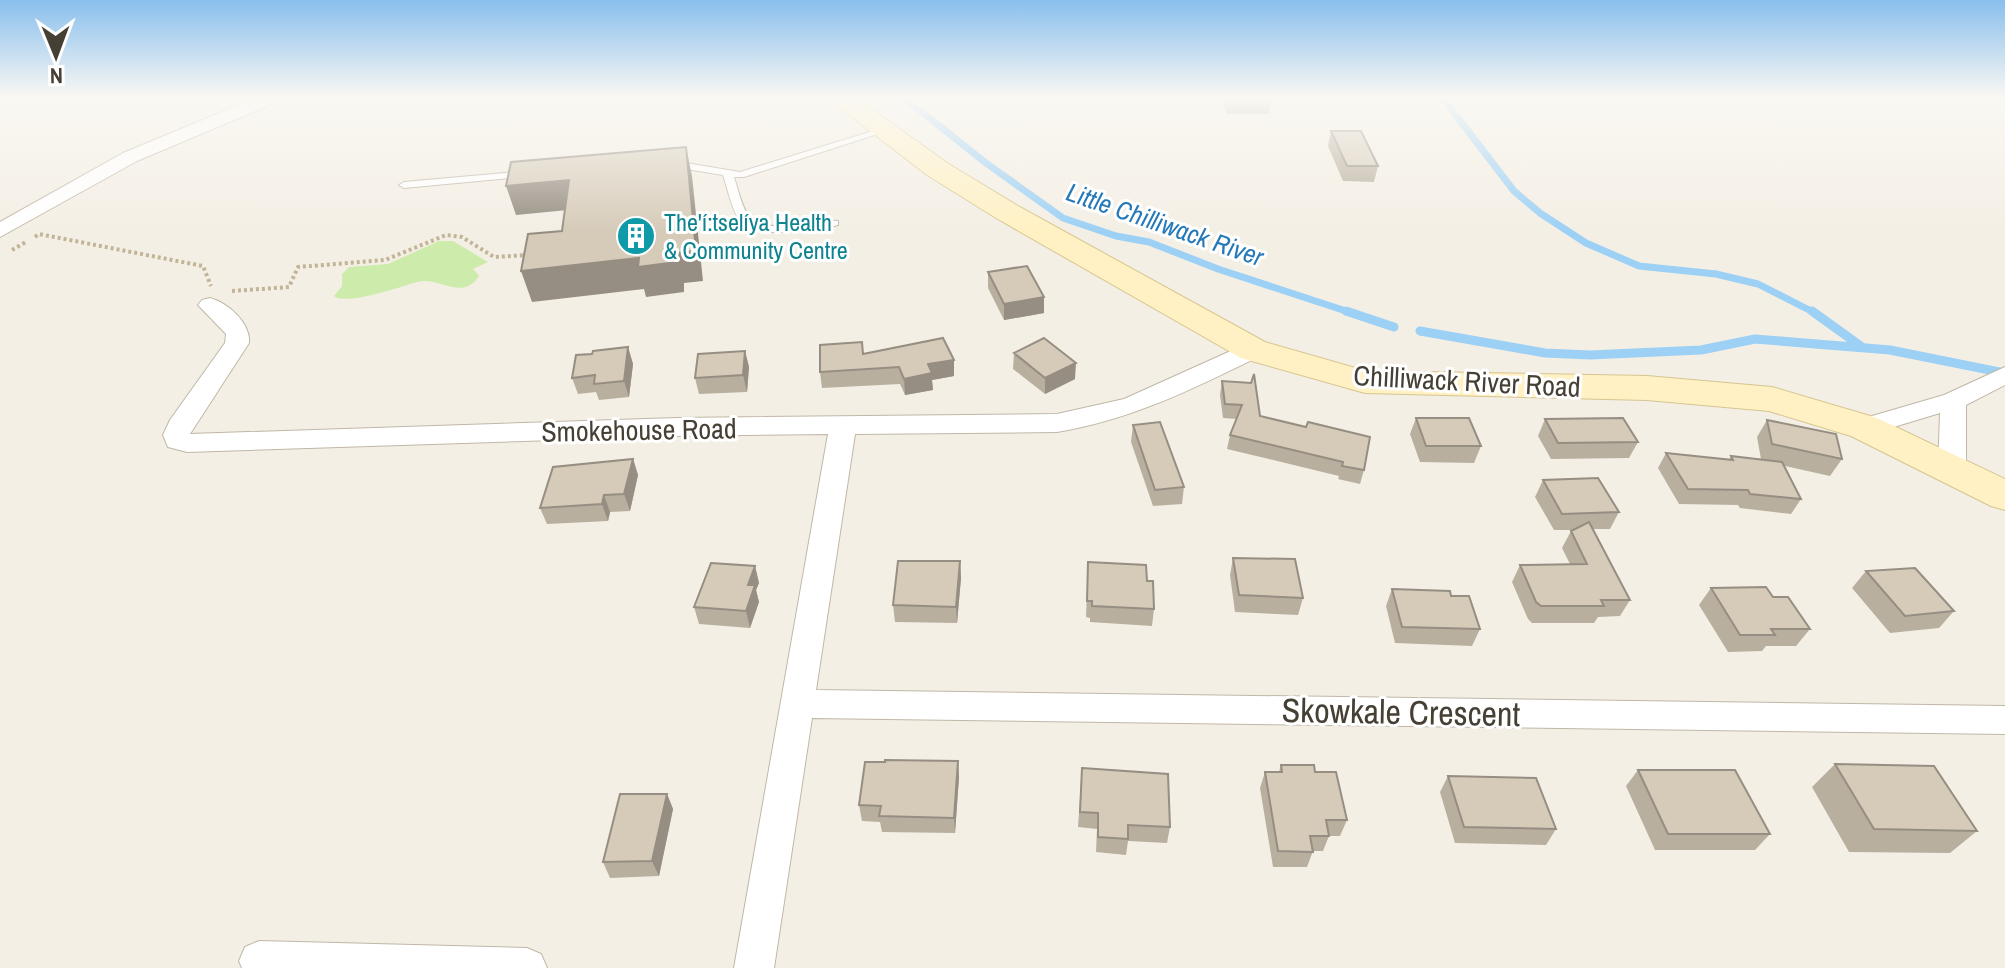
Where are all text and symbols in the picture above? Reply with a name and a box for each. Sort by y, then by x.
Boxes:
north arrow [16,16,96,96]
text: N [50,61,63,91]
water label: Little Chilliwack River [1062,174,1269,274]
place label: The'í:tselíya Health & Community Centre [664,206,848,266]
building icon: The'í:tselíya Health & Community Centre [615,215,657,257]
street label: Chilliwack River Road [1353,356,1581,406]
street label: Smokehouse Road [541,409,737,451]
street label: Skowkale Crescent [1281,687,1521,737]

